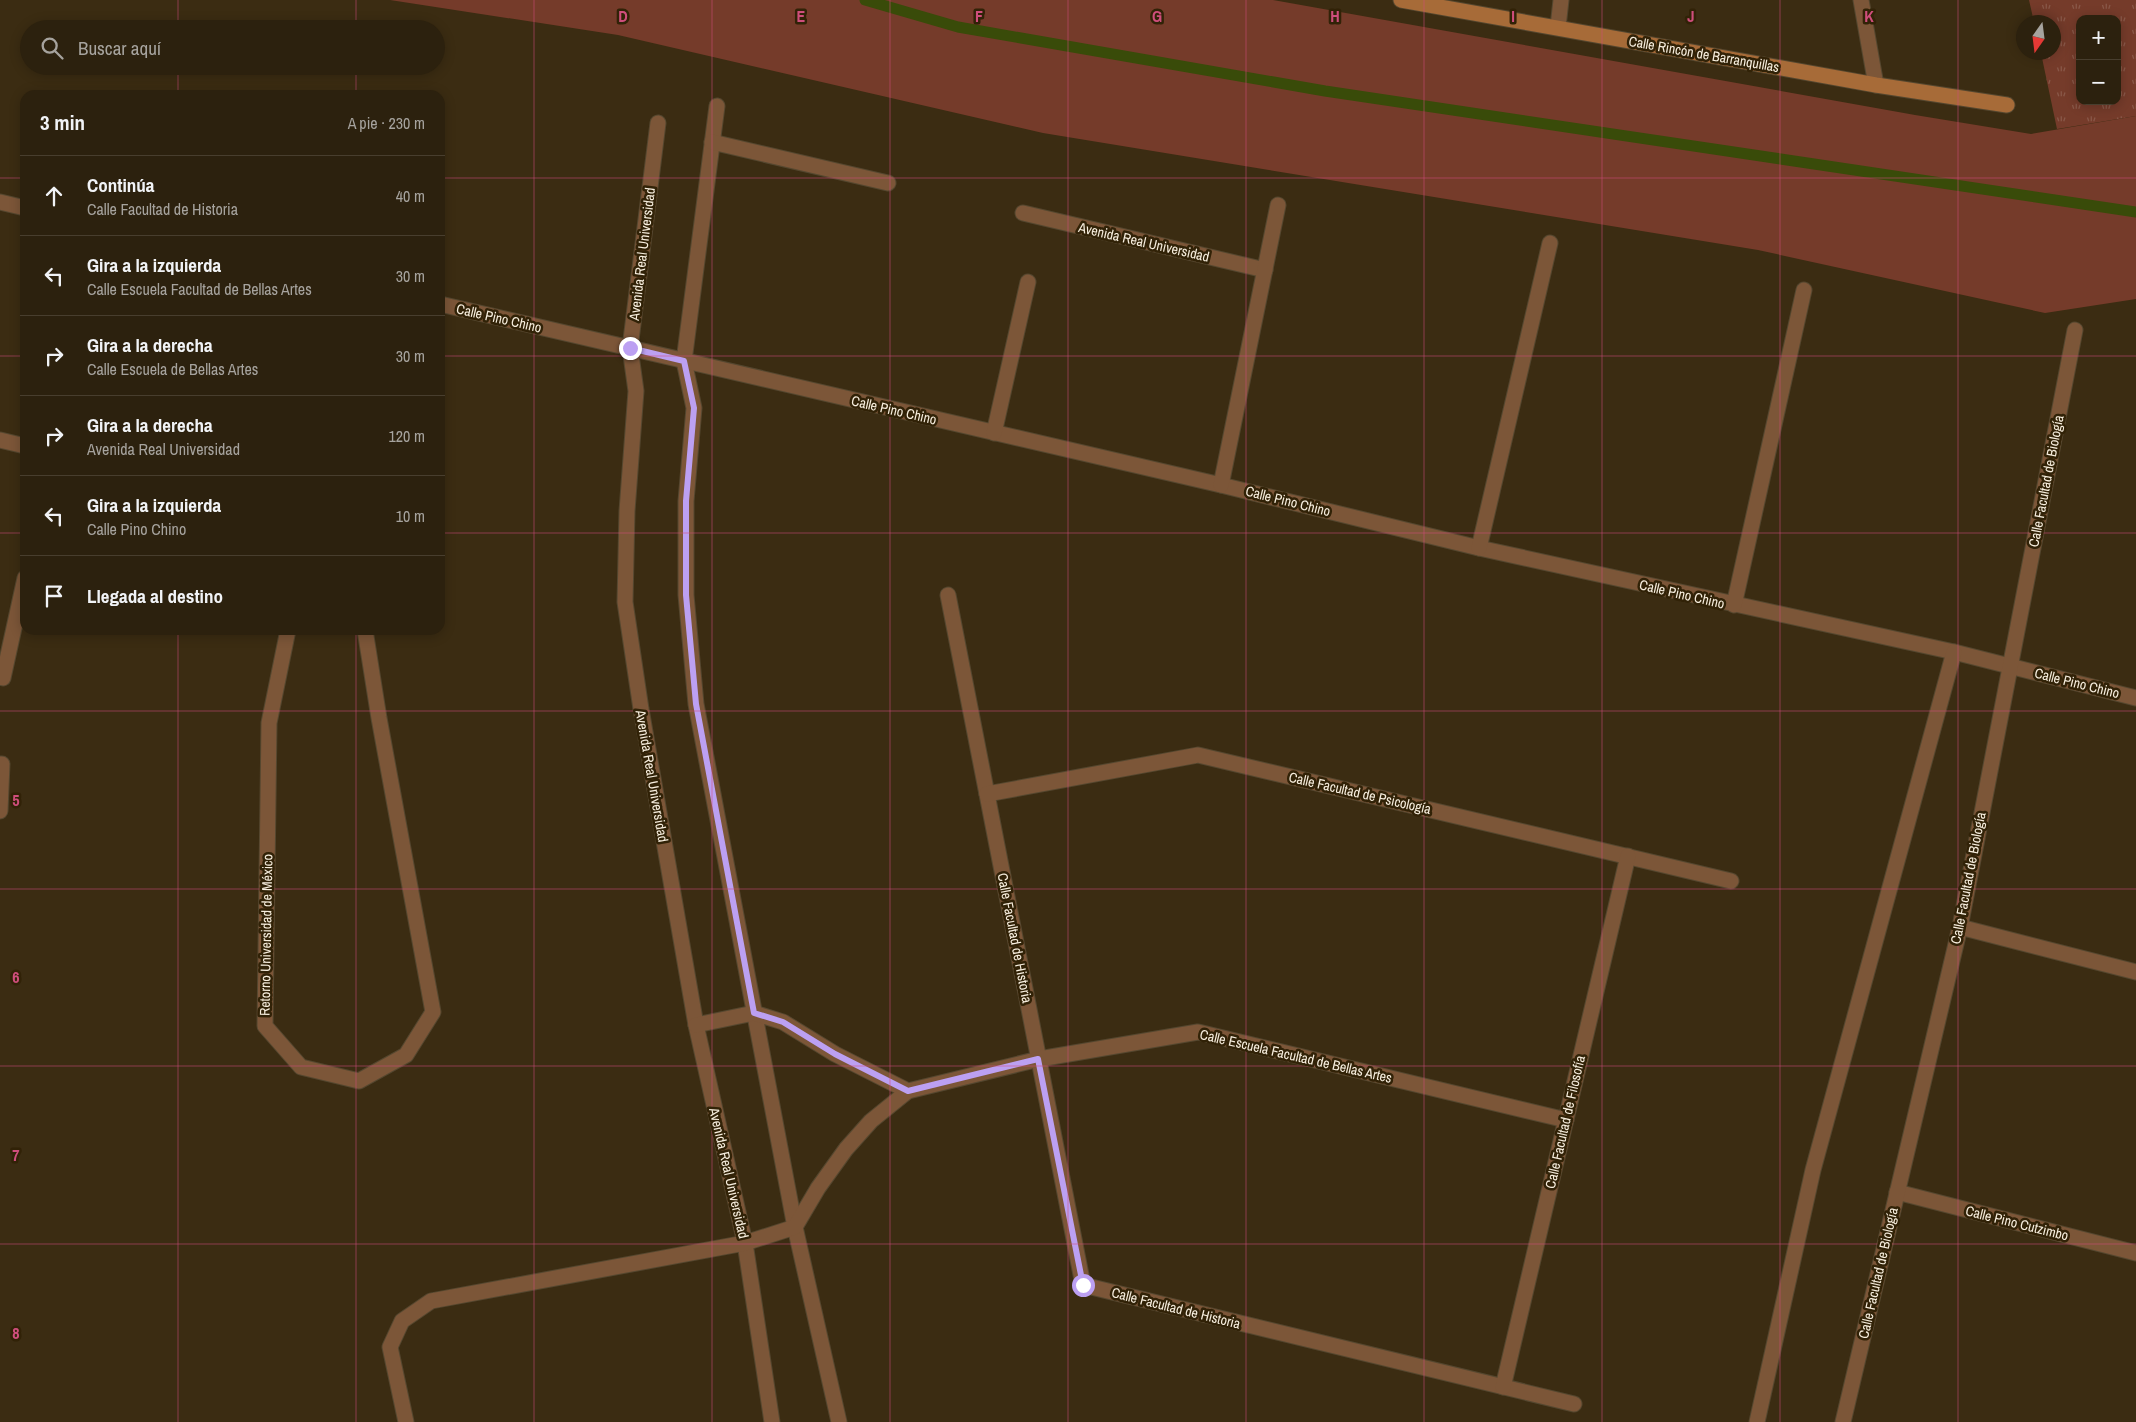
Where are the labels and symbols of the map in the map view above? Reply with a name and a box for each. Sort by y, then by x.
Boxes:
text: D [618,5,628,27]
text: E [797,5,806,27]
text: F [975,5,983,27]
text: G [1152,5,1162,27]
text: H [1330,5,1340,27]
text: I [1511,5,1515,27]
text: J [1687,5,1695,27]
text: K [1864,5,1874,27]
north arrow [2016,15,2061,60]
street label: Calle Rincón de Barranquillas [1627,32,1781,76]
street label: Avenida Real Universidad [625,186,659,322]
street label: Avenida Real Universidad [1076,218,1211,266]
street label: Calle Pino Chino [455,299,543,337]
route end [619,337,642,360]
street label: Calle Pino Chino [850,391,938,429]
street label: Calle Facultad de Biología [2024,413,2068,549]
street label: Calle Pino Chino [1244,482,1332,520]
street label: Calle Pino Chino [1638,575,1726,613]
street label: Calle Pino Chino [2033,664,2121,702]
street label: Avenida Real Universidad [631,708,672,843]
street label: Calle Facultad de Psicología [1287,768,1434,818]
text: 5 [12,789,20,811]
street label: Calle Facultad de Biología [1946,810,1990,946]
street label: Retorno Universidad de México [256,854,276,1016]
street label: Calle Facultad de Historia [994,871,1037,1005]
text: 6 [12,966,20,988]
street label: Calle Escuela Facultad de Bellas Artes [1198,1025,1394,1087]
street label: Calle Facultad de Filosofía [1541,1053,1589,1190]
street label: Avenida Real Universidad [705,1105,753,1240]
text: 7 [12,1144,20,1166]
street label: Calle Pino Cutzimbo [1964,1202,2070,1244]
street label: Calle Facultad de Biología [1854,1205,1902,1340]
route start [1072,1274,1095,1297]
street label: Calle Facultad de Historia [1110,1283,1243,1333]
text: 8 [12,1322,20,1344]

